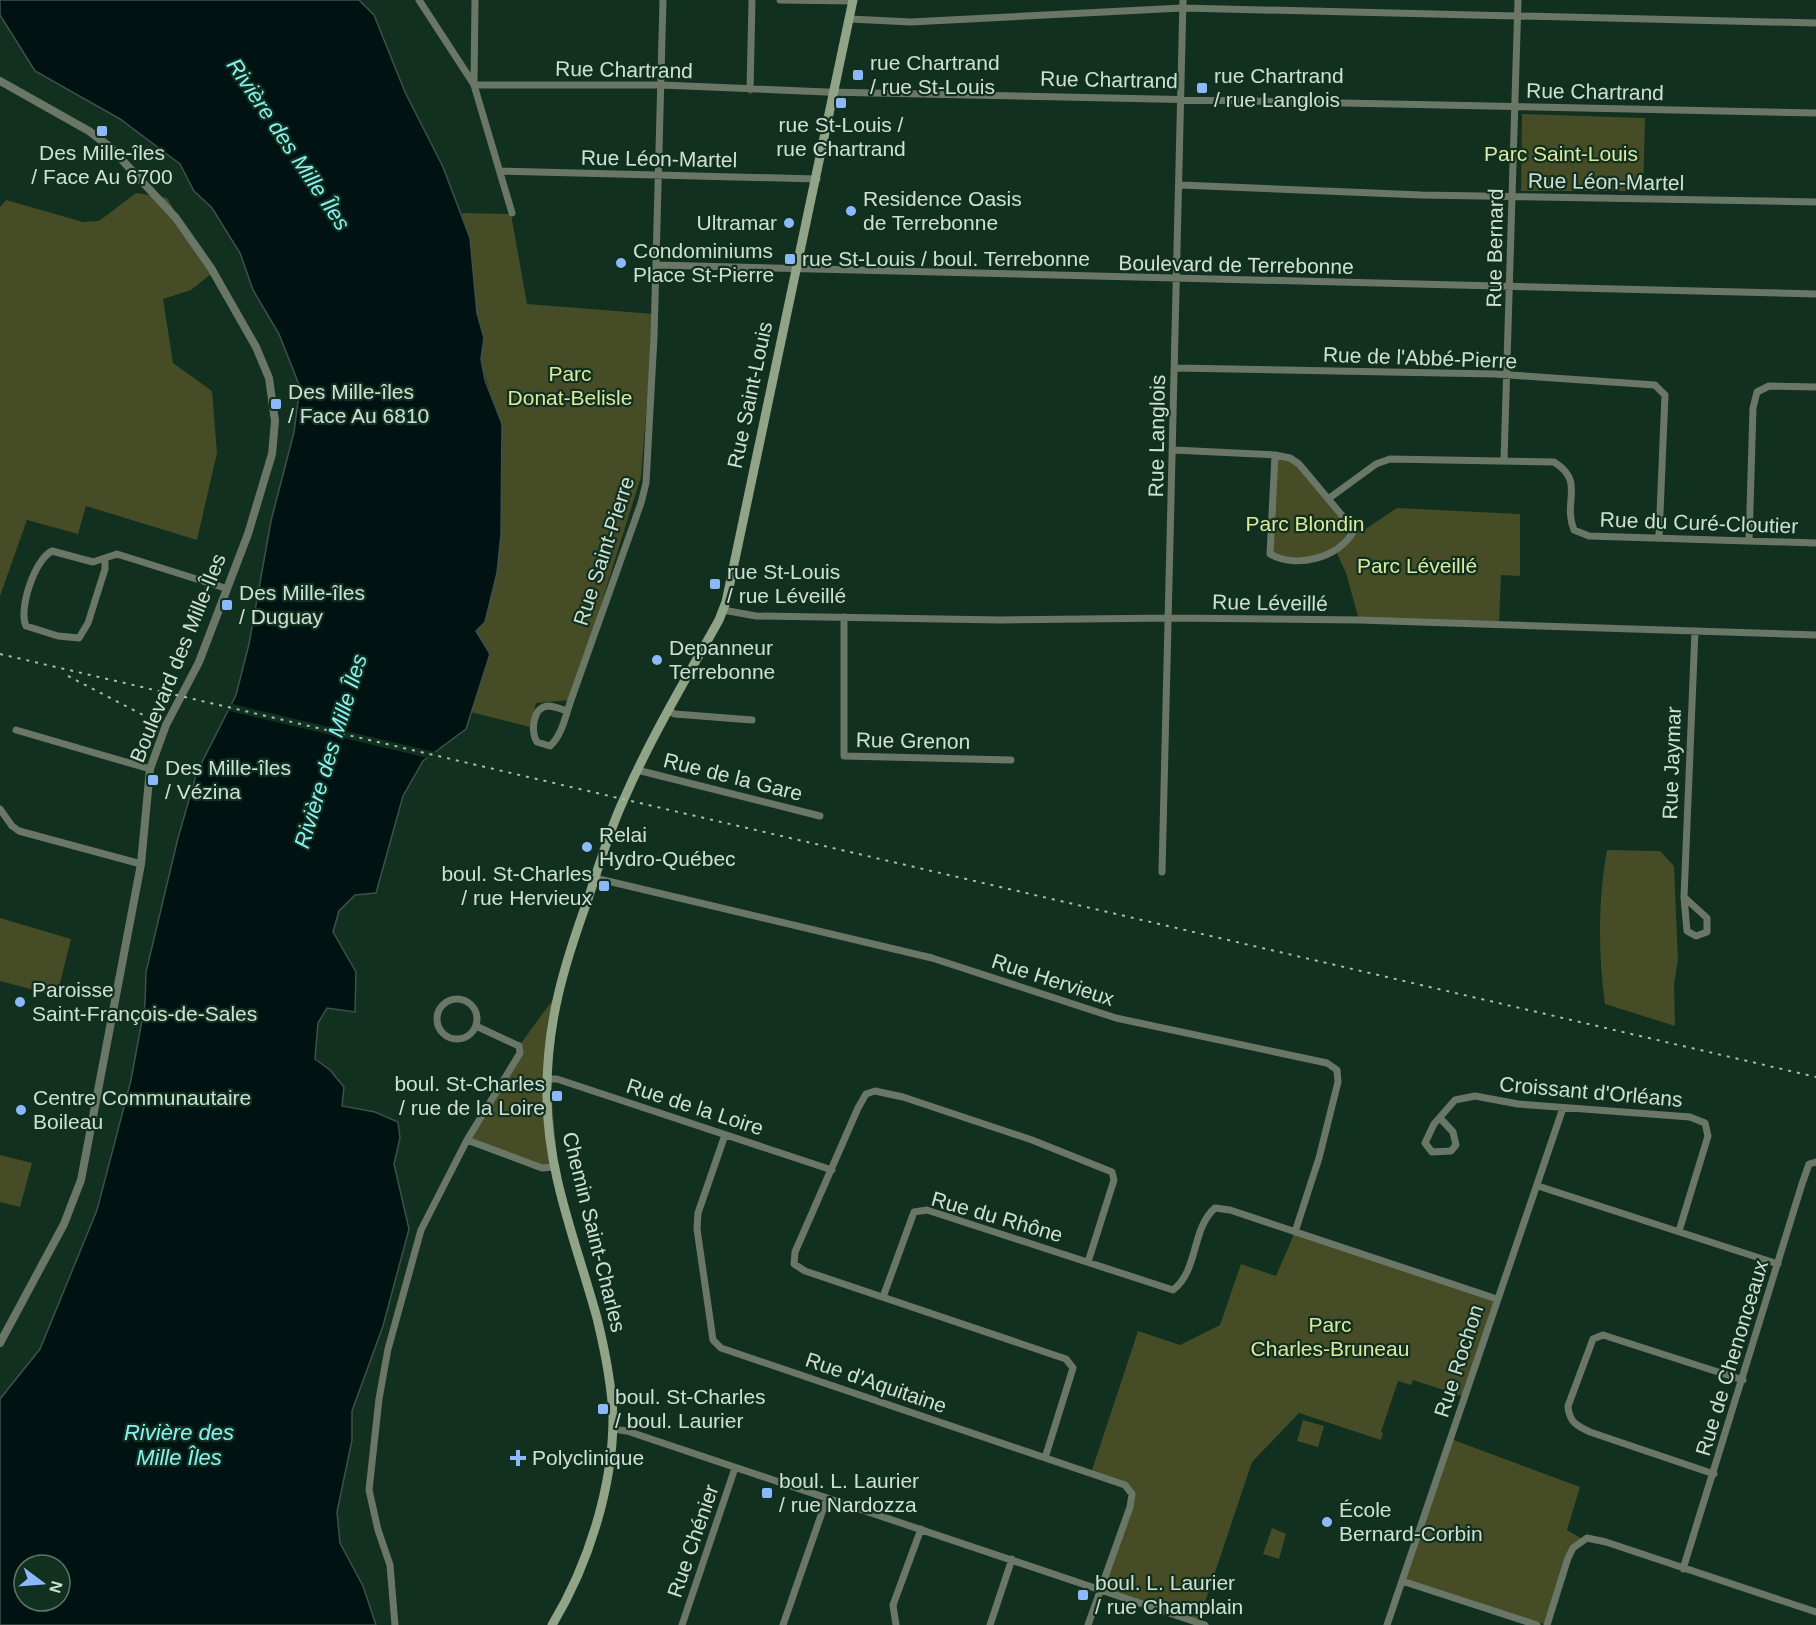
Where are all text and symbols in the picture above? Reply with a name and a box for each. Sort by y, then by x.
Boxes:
place label: rue Chartrand / rue St-Louis [870,51,1000,98]
water label: Rivière des Mille Îles [222,54,355,235]
street label: Rue Chartrand [555,57,693,82]
place label: rue Chartrand / rue Langlois [1214,64,1344,111]
street label: Rue Chartrand [1040,67,1178,92]
marker: rue Chartrand / rue St-Louis [851,68,865,82]
street label: Rue Chartrand [1526,79,1664,104]
marker: rue Chartrand / rue Langlois [1195,81,1209,95]
marker: rue St-Louis / rue Chartrand [834,96,848,110]
place label: rue St-Louis / rue Chartrand [776,113,906,160]
marker: Des Mille-îles / Face Au 6700 [95,124,109,138]
place label: Des Mille-îles / Face Au 6700 [31,141,173,188]
park label: Parc Saint-Louis [1484,142,1638,165]
street label: Rue Léon-Martel [581,146,737,171]
street label: Rue Léon-Martel [1528,169,1684,194]
place label: Residence Oasis de Terrebonne [863,187,1022,234]
street label: Rue Bernard [1482,188,1507,308]
marker: Residence Oasis de Terrebonne [844,204,858,218]
place label: Ultramar [696,211,777,234]
marker: Ultramar [782,216,796,230]
place label: Condominiums Place St-Pierre [633,239,774,286]
place label: rue St-Louis / boul. Terrebonne [802,247,1090,270]
street label: Boulevard de Terrebonne [1118,251,1354,278]
marker: rue St-Louis / boul. Terrebonne [783,252,797,266]
marker: Condominiums Place St-Pierre [614,256,628,270]
street label: Rue Saint-Louis [723,319,776,470]
street label: Rue de l'Abbé-Pierre [1323,343,1518,372]
park label: Parc Donat-Belisle [508,362,632,409]
street label: Rue Langlois [1144,375,1169,497]
place label: Des Mille-îles / Face Au 6810 [288,380,429,427]
marker: Des Mille-îles / Face Au 6810 [269,397,283,411]
street label: Rue Saint-Pierre [569,473,638,628]
street label: Rue du Curé-Cloutier [1599,508,1799,537]
park label: Parc Blondin [1245,512,1365,535]
street label: Boulevard des Mille-Îles [125,550,230,765]
park label: Parc Léveillé [1357,554,1477,577]
place label: rue St-Louis / rue Léveillé [727,560,846,607]
marker: rue St-Louis / rue Léveillé [708,577,722,591]
place label: Des Mille-îles / Duguay [239,581,365,628]
street label: Rue Léveillé [1212,590,1328,615]
marker: Des Mille-îles / Duguay [220,598,234,612]
place label: Depanneur Terrebonne [669,636,775,683]
water label: Rivière des Mille Îles [289,651,372,851]
marker: Depanneur Terrebonne [650,653,664,667]
street label: Rue Jaymar [1658,706,1685,820]
street label: Rue Grenon [856,728,970,753]
street label: Rue de la Gare [661,748,805,805]
place label: Des Mille-îles / Vézina [165,756,291,803]
marker: Des Mille-îles / Vézina [146,773,160,787]
place label: Relai Hydro-Québec [599,823,736,870]
marker: Relai Hydro-Québec [580,840,594,854]
place label: boul. St-Charles / rue Hervieux [441,862,592,909]
marker: boul. St-Charles / rue Hervieux [597,879,611,893]
street label: Rue Hervieux [989,949,1118,1010]
place label: Paroisse Saint-François-de-Sales [32,978,257,1025]
marker: Paroisse Saint-François-de-Sales [13,995,27,1009]
place label: boul. St-Charles / rue de la Loire [394,1072,545,1119]
street label: Croissant d'Orléans [1499,1072,1684,1111]
street label: Rue de la Loire [624,1074,766,1139]
place label: Centre Communautaire Boileau [33,1086,251,1133]
marker: boul. St-Charles / rue de la Loire [550,1089,564,1103]
marker: Centre Communautaire Boileau [14,1103,28,1117]
street label: Chemin Saint-Charles [558,1129,630,1334]
street label: Rue du Rhône [929,1187,1065,1246]
street label: Rue de Chenonceaux [1691,1257,1772,1458]
street label: Rue Rochon [1430,1302,1488,1420]
park label: Parc Charles-Bruneau [1251,1313,1409,1360]
street label: Rue d'Aquitaine [803,1348,950,1417]
place label: boul. St-Charles / boul. Laurier [615,1385,766,1432]
marker: boul. St-Charles / boul. Laurier [596,1402,610,1416]
water label: Rivière des Mille Îles [124,1420,234,1470]
place label: Polyclinique [532,1446,644,1469]
marker: Polyclinique [509,1449,527,1467]
place label: boul. L. Laurier / rue Nardozza [779,1469,919,1516]
street label: Rue Chénier [662,1481,723,1600]
marker: boul. L. Laurier / rue Nardozza [760,1486,774,1500]
place label: École Bernard-Corbin [1339,1498,1483,1545]
marker: École Bernard-Corbin [1320,1515,1334,1529]
north arrow [12,1553,72,1613]
place label: boul. L. Laurier / rue Champlain [1095,1571,1243,1618]
text: N [46,1579,66,1595]
marker: boul. L. Laurier / rue Champlain [1076,1588,1090,1602]

